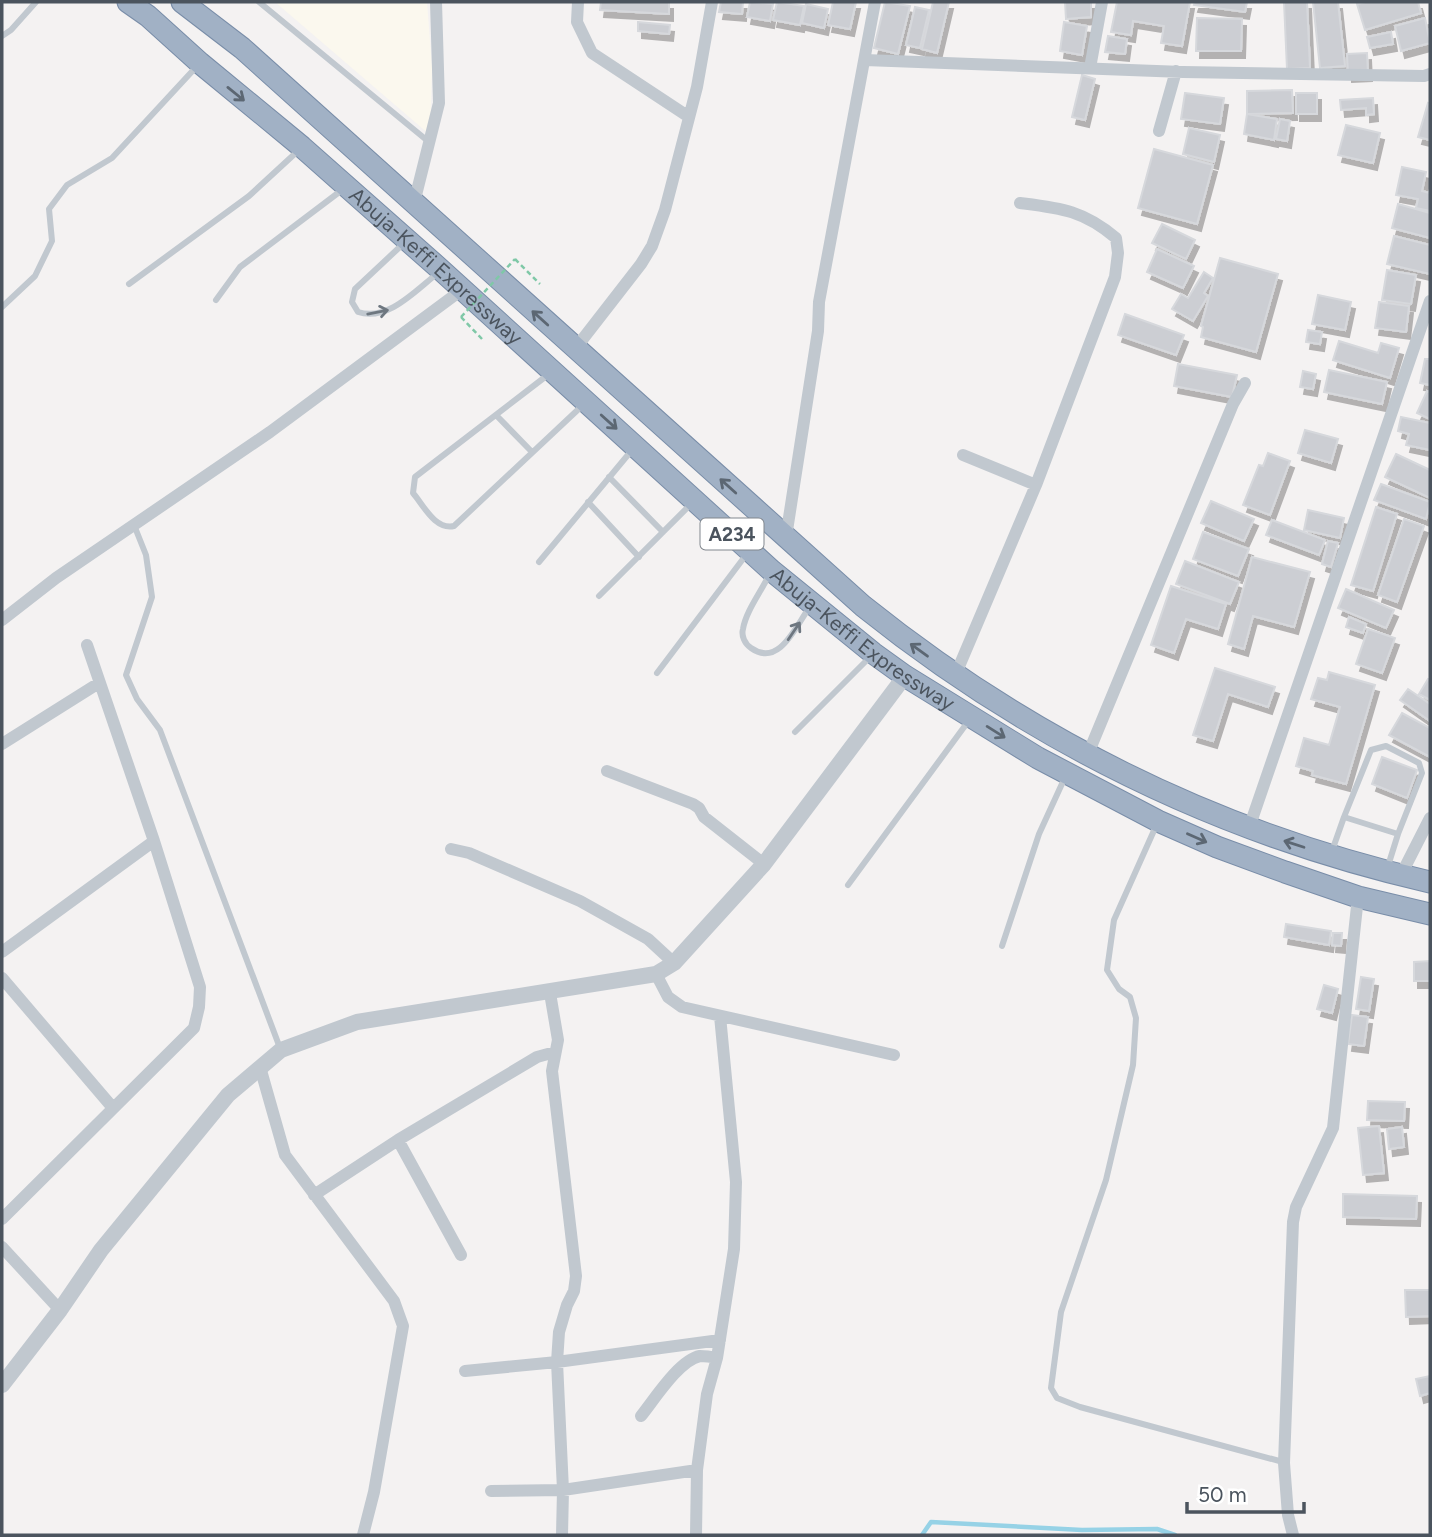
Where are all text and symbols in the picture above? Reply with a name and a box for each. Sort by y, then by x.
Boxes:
one-way arrow [227,86,245,101]
street label: Abuja-Keffi Expressway [345,182,528,350]
one-way arrow [366,305,389,319]
one-way arrow [531,310,549,326]
one-way arrow [600,414,618,430]
one-way arrow [719,478,737,494]
road number: A234 [700,519,764,550]
street label: Abuja-Keffi Expressway [766,562,959,716]
one-way arrow [786,622,801,641]
one-way arrow [910,643,929,658]
one-way arrow [985,726,1005,740]
one-way arrow [1186,832,1207,845]
one-way arrow [1283,837,1305,850]
scale bar [1187,1470,1304,1514]
text: 50 m [1198,1482,1247,1507]

